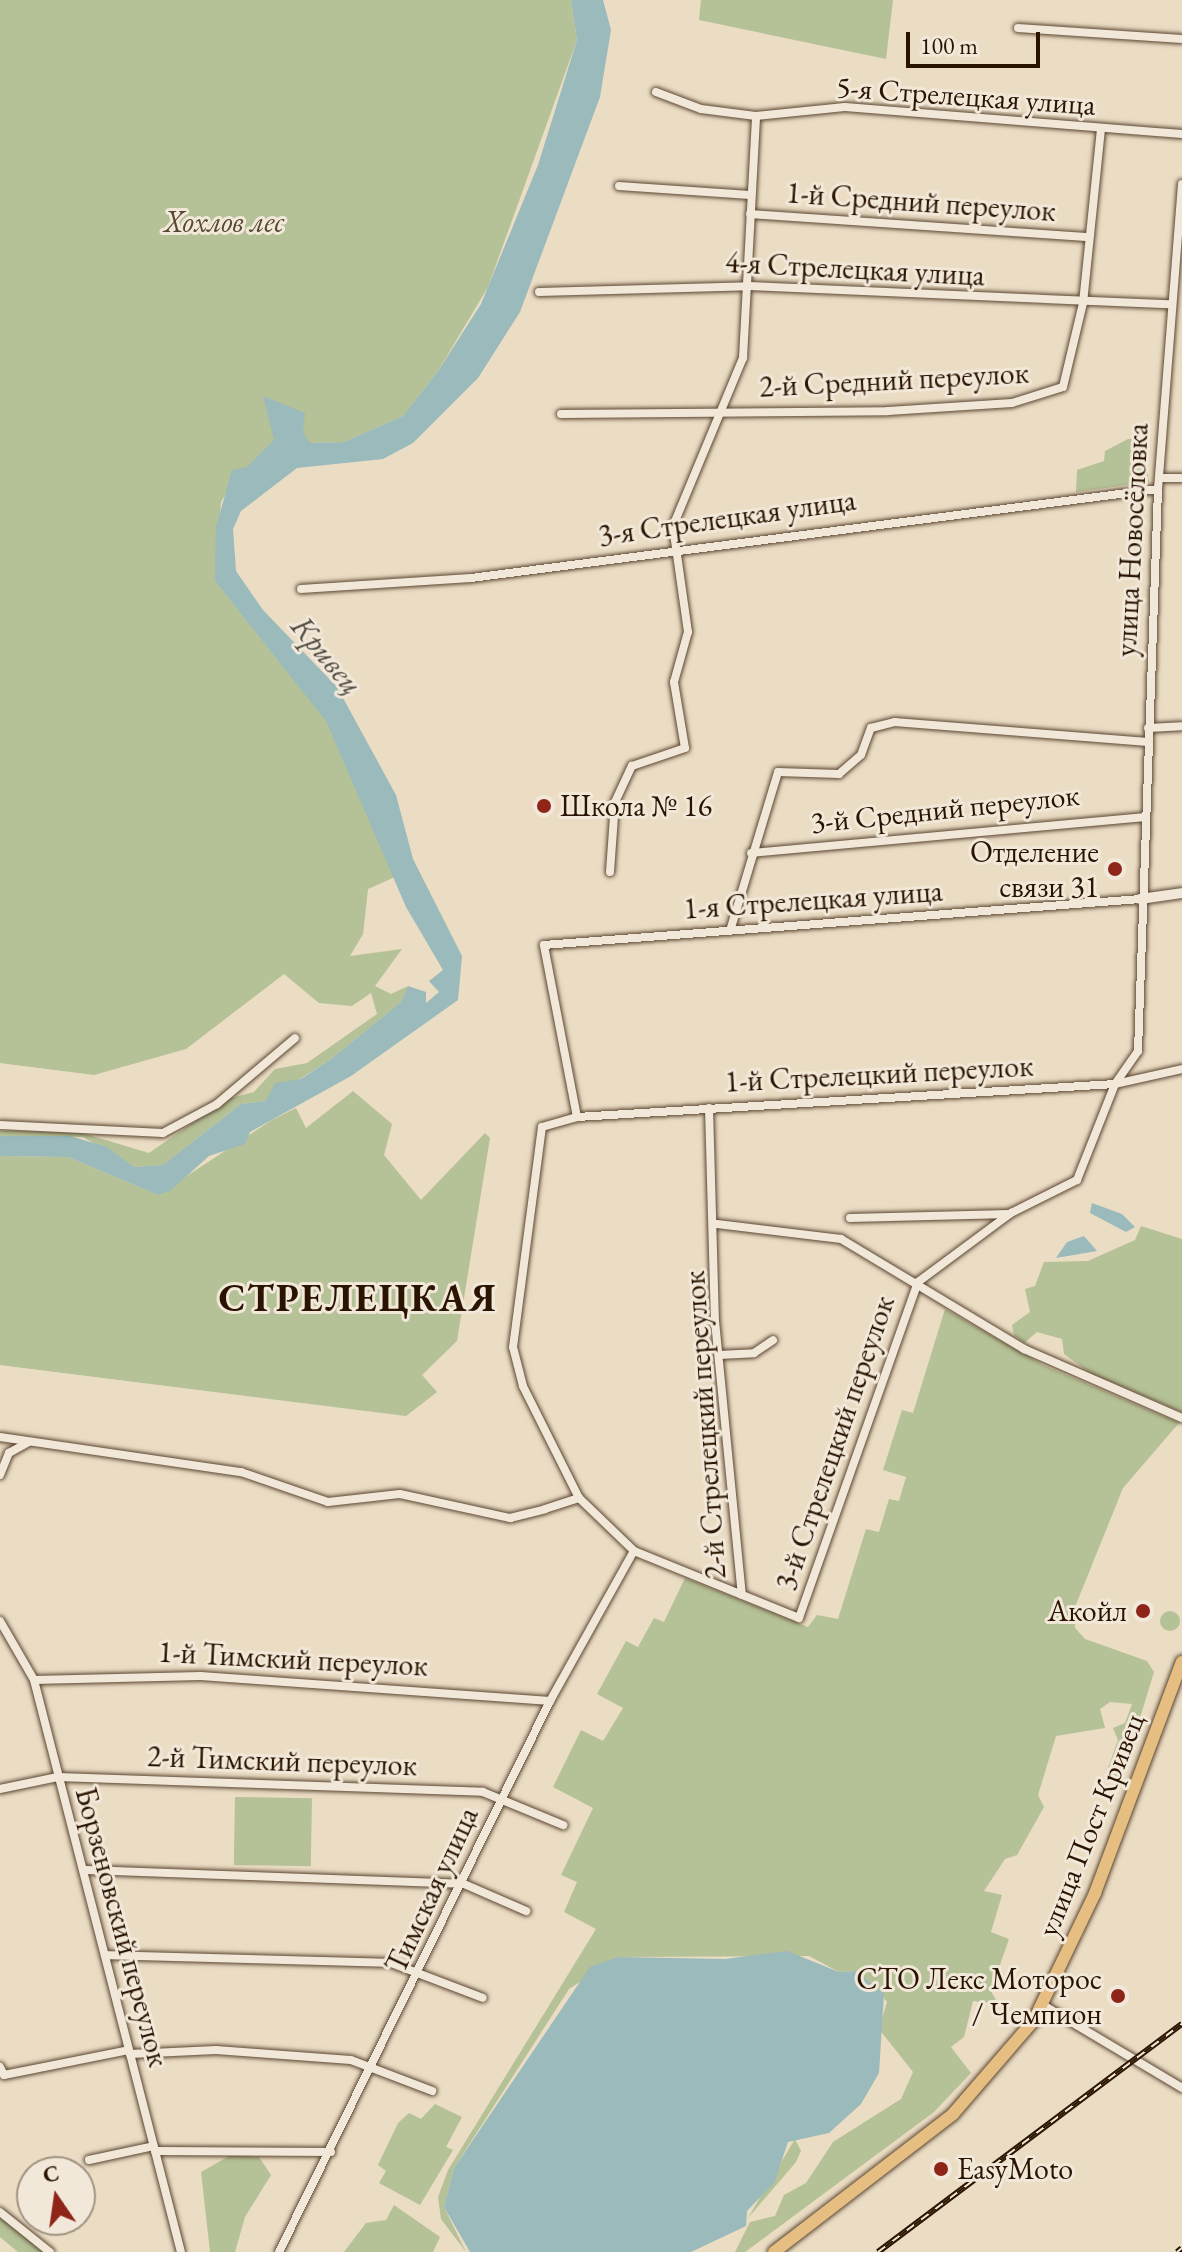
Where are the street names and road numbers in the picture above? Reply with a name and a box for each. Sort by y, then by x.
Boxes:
street label: 5-я Стрелецкая улица [835,69,1097,123]
street label: 1-й Средний переулок [785,175,1057,229]
street label: 4-я Стрелецкая улица [724,244,986,294]
street label: 2-й Средний переулок [758,355,1030,405]
street label: улица Новосёловка [1108,422,1156,658]
street label: 3-я Стрелецкая улица [596,482,858,554]
street label: 3-й Средний переулок [809,777,1081,841]
street label: 1-я Стрелецкая улица [682,873,944,927]
street label: 1-й Стрелецкий переулок [724,1048,1034,1100]
street label: 2-й Стрелецкий переулок [676,1270,734,1580]
street label: 3-й Стрелецкий переулок [768,1291,902,1595]
street label: 1-й Тимский переулок [157,1634,429,1684]
street label: улица Пост Кривец [1030,1708,1152,1942]
street label: 2-й Тимский переулок [146,1738,418,1784]
street label: Борзеновский переулок [67,1783,177,2071]
street label: Тимская улица [378,1801,486,1979]

